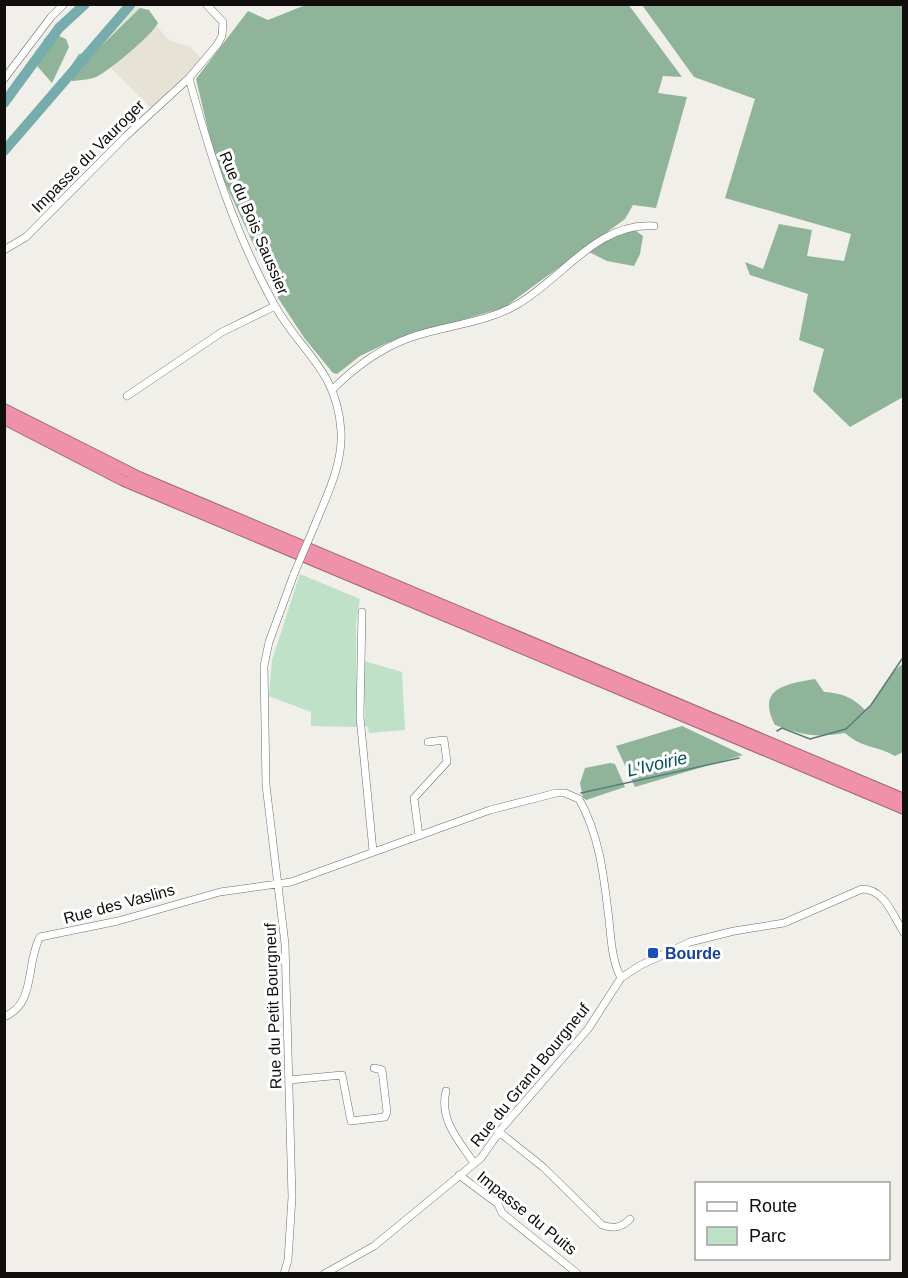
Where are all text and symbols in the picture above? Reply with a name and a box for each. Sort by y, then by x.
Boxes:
street label: Impasse du Vauroger [28,96,148,216]
street label: Rue du Bois Saussier [216,149,292,298]
water label: L'Ivoirie [625,747,689,781]
street label: Rue des Vaslins [62,881,176,927]
street label: Rue du Petit Bourgneuf [262,922,284,1089]
place label: Bourde [665,945,721,962]
marker: Bourde [646,946,660,960]
street label: Rue du Grand Bourgneuf [467,1000,593,1150]
street label: Impasse du Puits [474,1168,580,1258]
legend [695,1182,890,1260]
text: Route [749,1196,797,1216]
text: Parc [749,1226,786,1246]

